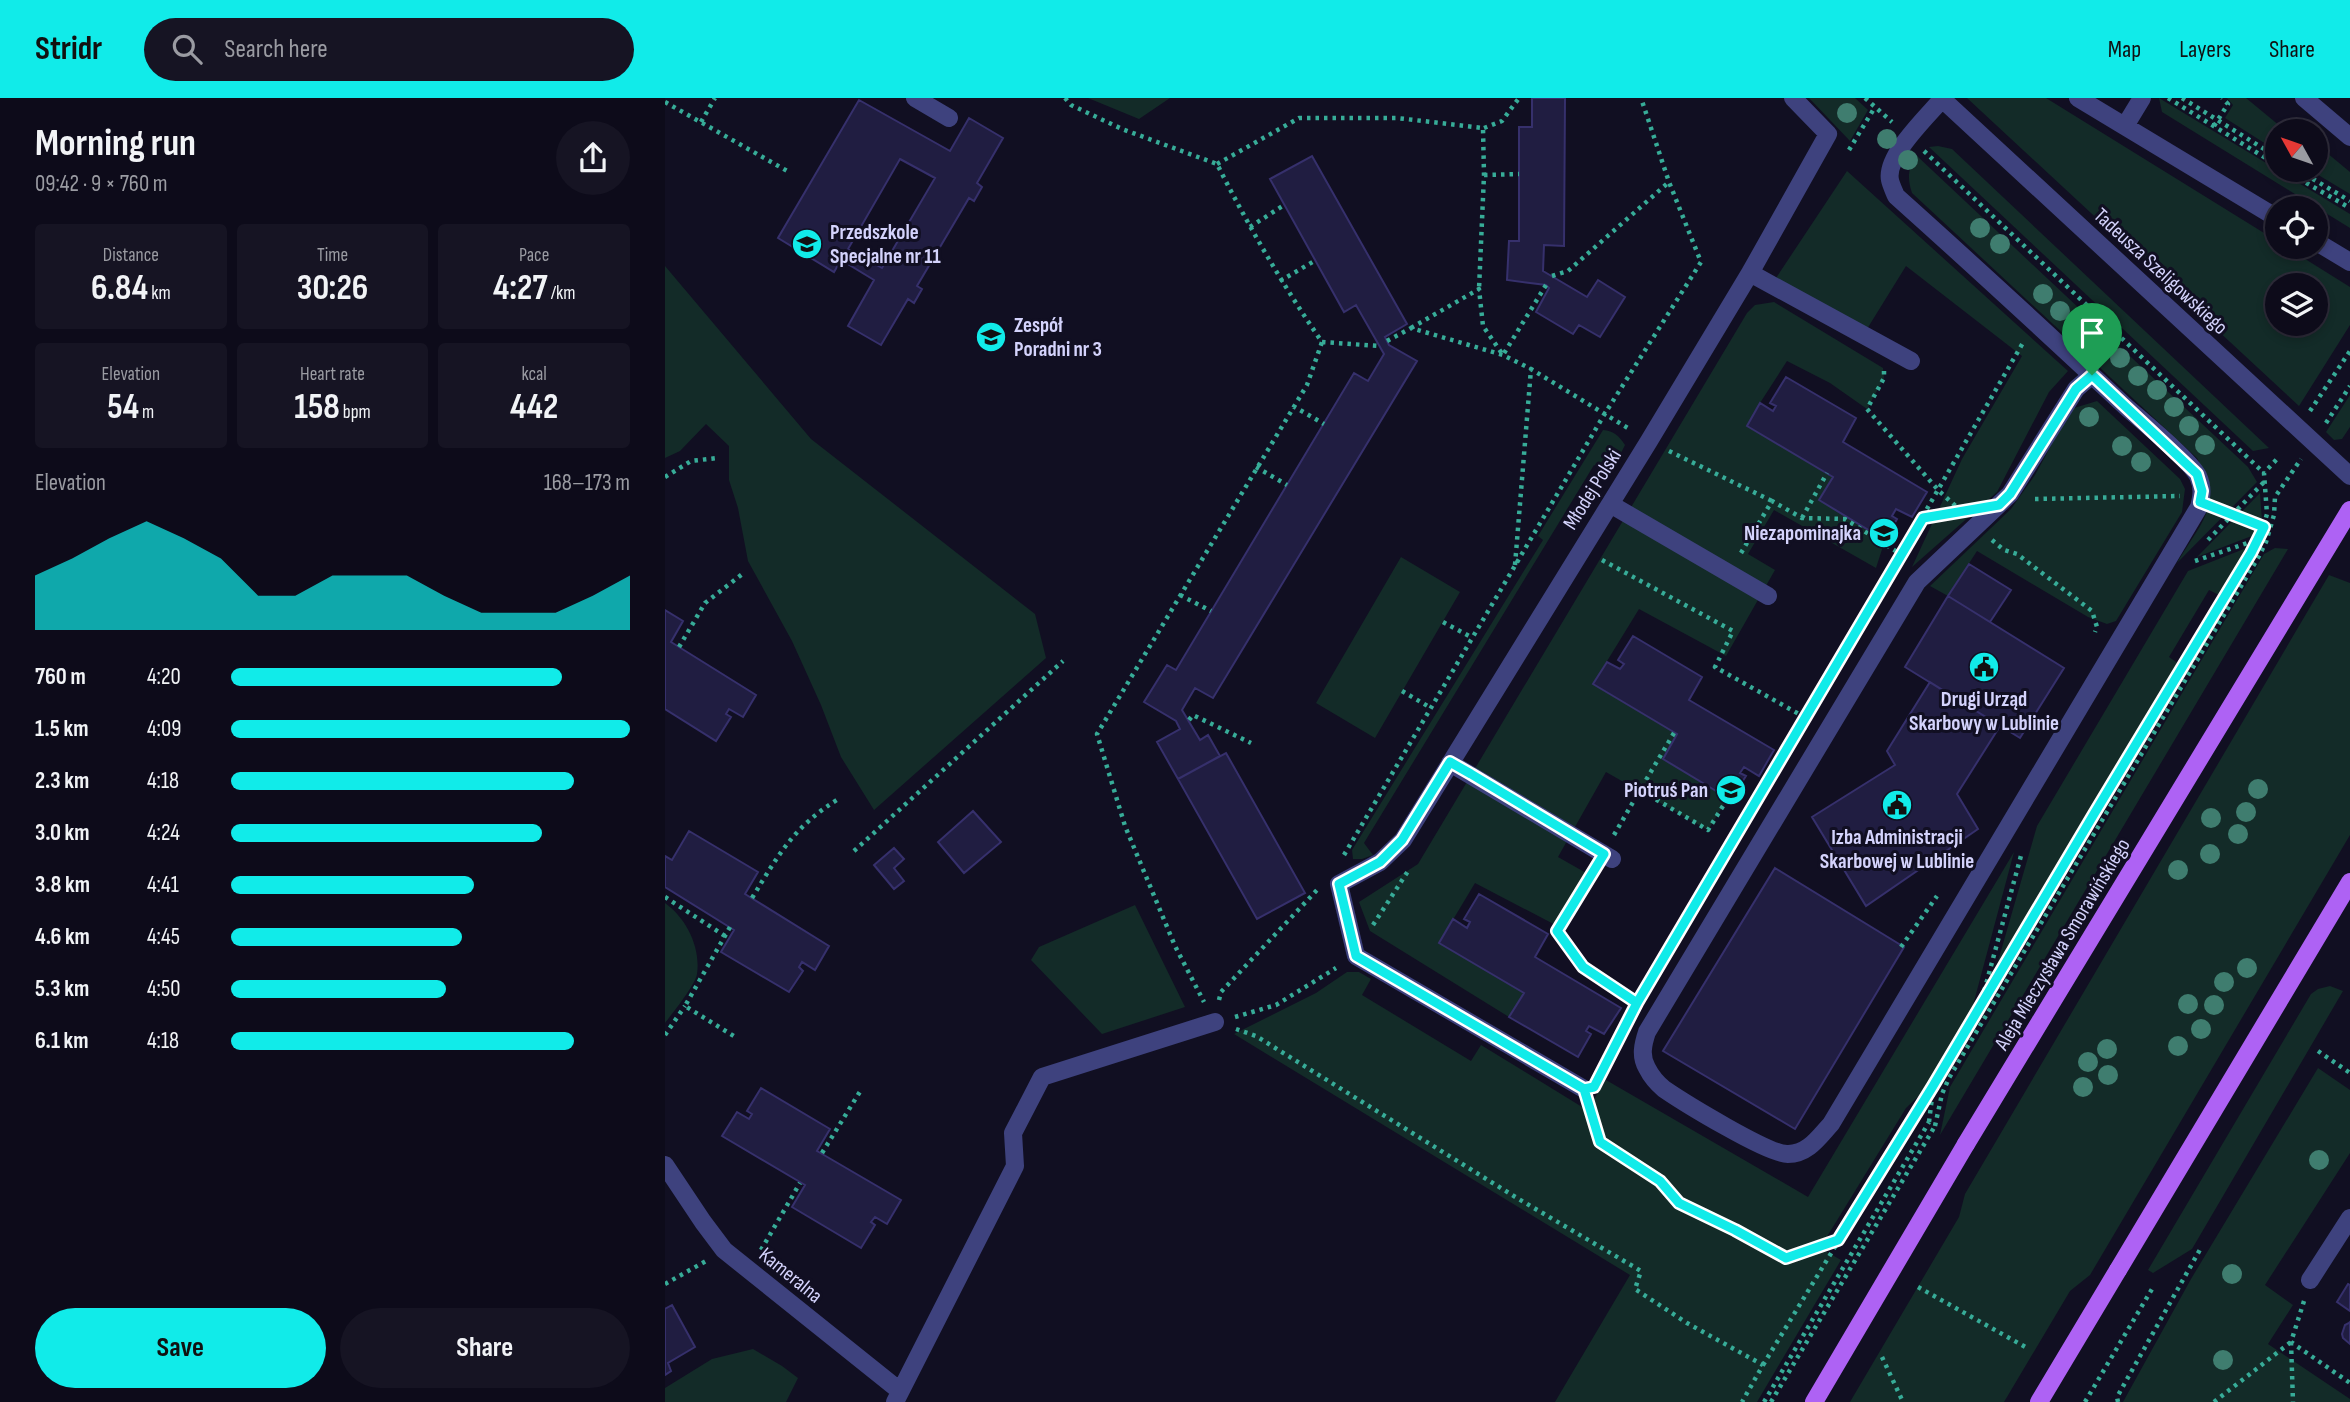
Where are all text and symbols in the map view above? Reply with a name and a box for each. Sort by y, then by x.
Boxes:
search box [144,18,634,81]
text: Stridr [35,29,102,69]
icon: search [168,30,206,68]
text: Search here [224,34,328,65]
text: Map [2108,35,2141,64]
text: Layers [2179,35,2231,64]
text: Share [2269,35,2315,64]
north arrow [2265,119,2327,182]
map controls [2265,119,2328,336]
text: Morning run [35,121,196,166]
button: share [556,121,630,195]
text: 09:42 · 9 × 760 m [35,170,168,198]
button: locate [2265,196,2328,259]
street label: Tadeusza Szeligowskiego [2089,203,2233,340]
place label: Przedszkole Specjalne nr 11 [830,220,941,269]
school or university icon: Przedszkole Specjalne nr 11 [790,227,824,261]
text: Distance [103,244,159,267]
text: Time [317,244,348,267]
text: Pace [519,244,549,267]
text: 6.84 [91,267,148,310]
text: 30:26 [297,267,368,310]
text: 4:27 [493,267,548,310]
button: layers [2265,273,2328,336]
text: km [148,282,171,305]
text: /km [548,282,575,305]
pin [2062,303,2122,375]
place label: Zespół Poradni nr 3 [1014,313,1102,362]
icon: arrive [2073,314,2111,352]
school or university icon: Zespół Poradni nr 3 [974,320,1008,354]
text: Elevation [102,363,160,386]
text: Heart rate [300,363,365,386]
text: kcal [522,363,547,386]
text: 54 [107,386,139,429]
text: 158 [294,386,340,429]
text: 442 [510,386,558,429]
text: m [139,401,154,424]
text: bpm [340,401,371,424]
street label: Młodej Polski [1558,444,1627,534]
text: Elevation [35,469,106,497]
text: 168–173 m [544,469,630,497]
school or university icon: Niezapominajka [1867,516,1901,550]
place label: Niezapominajka [1744,521,1861,546]
public building icon: Drugi Urząd Skarbowy w Lublinie [1967,650,2001,684]
text: 760 m [35,663,86,691]
text: 4:20 [147,663,181,691]
place label: Drugi Urząd Skarbowy w Lublinie [1909,687,2059,736]
text: 1.5 km [35,715,88,743]
text: 4:09 [147,715,181,743]
text: 2.3 km [35,767,89,795]
text: 4:18 [147,767,179,795]
school or university icon: Piotruś Pan [1714,773,1748,807]
place label: Piotruś Pan [1624,778,1708,803]
public building icon: Izba Administracji Skarbowej w Lublinie [1880,788,1914,822]
text: 3.0 km [35,819,90,847]
text: 4:24 [147,819,180,847]
place label: Izba Administracji Skarbowej w Lublinie [1820,825,1974,874]
street label: Aleja Mieczysława Smorawińskiego [1989,834,2136,1055]
text: 3.8 km [35,871,90,899]
text: 4:41 [147,871,179,899]
text: 4.6 km [35,923,90,951]
text: 4:45 [147,923,180,951]
text: 5.3 km [35,975,89,1003]
text: 4:50 [147,975,180,1003]
text: 6.1 km [35,1027,88,1055]
text: 4:18 [147,1027,179,1055]
street label: Kameralna [754,1242,827,1308]
button: Save [35,1308,326,1388]
button: Share [340,1308,630,1388]

